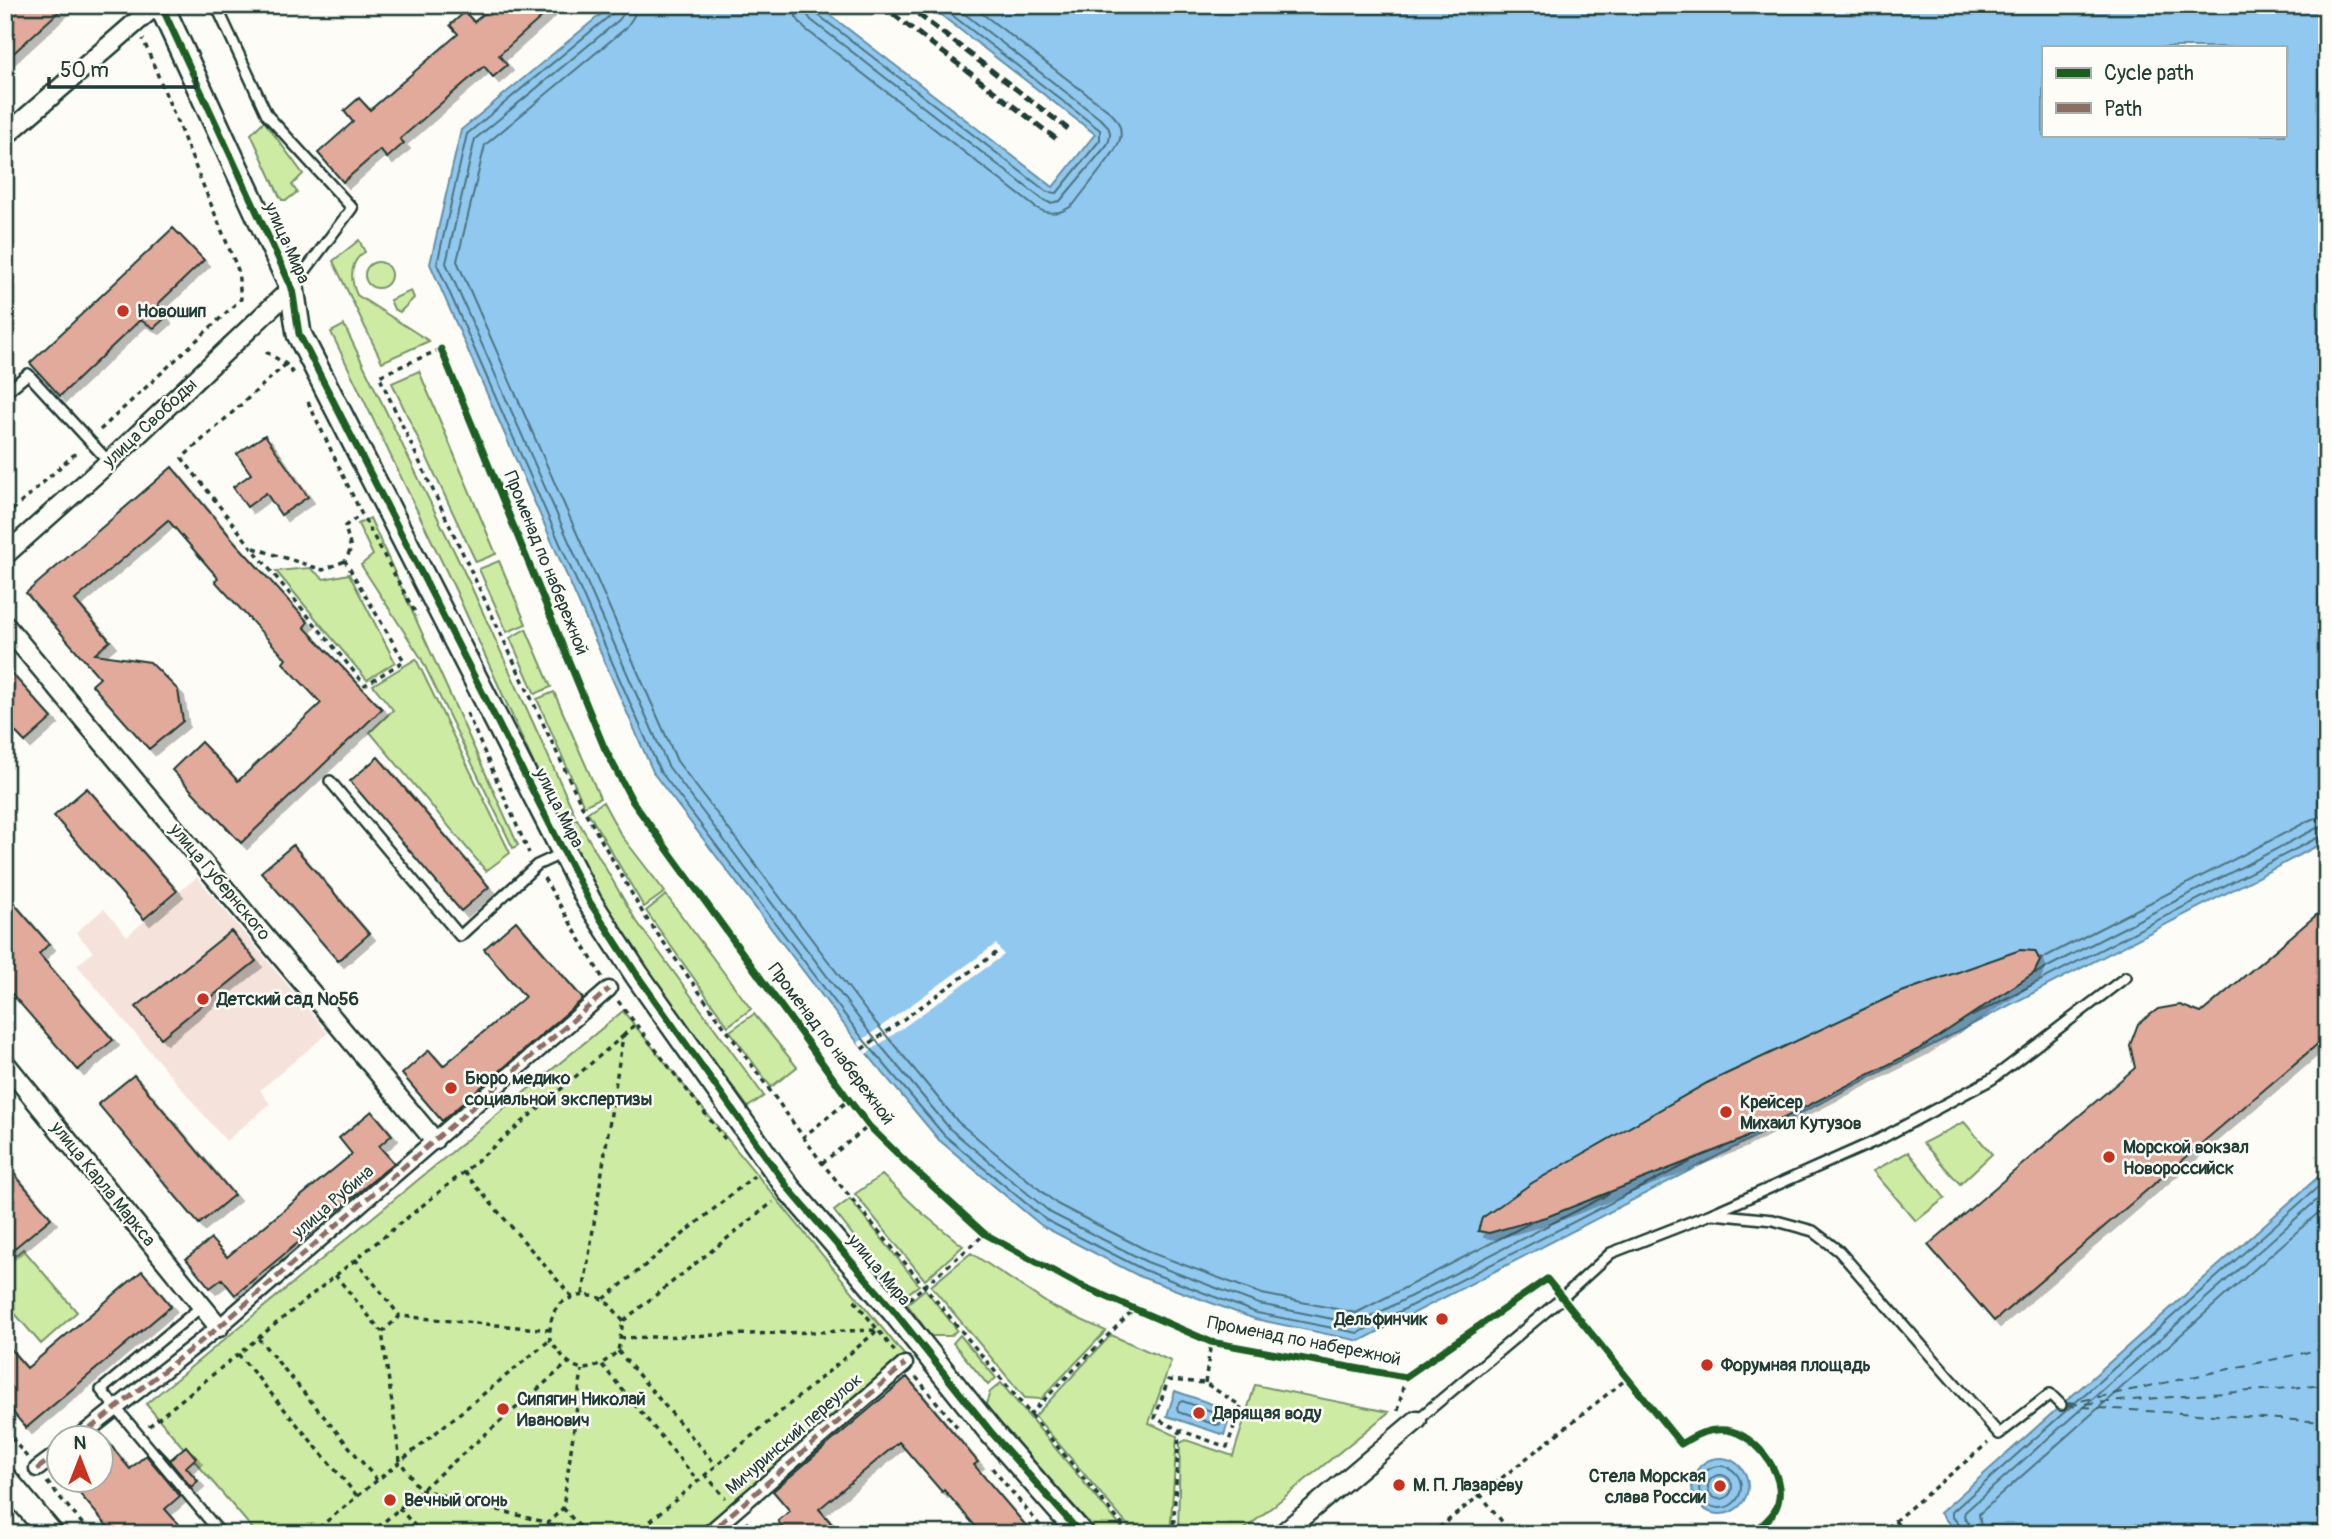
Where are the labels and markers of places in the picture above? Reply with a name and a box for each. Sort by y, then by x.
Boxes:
place label: Новошип [137,300,207,323]
marker: Новошип [115,303,131,319]
place label: Детский сад №56 [216,988,359,1011]
marker: Детский сад №56 [195,991,211,1007]
place label: Бюро медико социальной экспертизы [464,1067,652,1111]
marker: Бюро медико социальной экспертизы [443,1080,459,1096]
place label: Крейсер Михаил Кутузов [1740,1091,1862,1135]
marker: Крейсер Михаил Кутузов [1718,1104,1734,1120]
place label: Морской вокзал Новороссийск [2123,1136,2249,1180]
marker: Морской вокзал Новороссийск [2101,1149,2117,1165]
place label: Дельфинчик [1333,1308,1428,1331]
marker: Дельфинчик [1434,1311,1450,1327]
place label: Форумная площадь [1720,1354,1871,1377]
marker: Форумная площадь [1699,1357,1715,1373]
place label: Сипягин Николай Иванович [517,1388,646,1432]
marker: Сипягин Николай Иванович [495,1401,511,1417]
place label: Дарящая воду [1212,1402,1322,1425]
marker: Дарящая воду [1191,1405,1207,1421]
place label: Стела Морская слава России [1589,1465,1706,1509]
place label: М. П. Лазареву [1413,1474,1523,1497]
marker: М. П. Лазареву [1391,1477,1407,1493]
marker: Стела Морская слава России [1712,1478,1728,1494]
place label: Вечный огонь [404,1489,508,1512]
marker: Вечный огонь [382,1492,398,1508]

